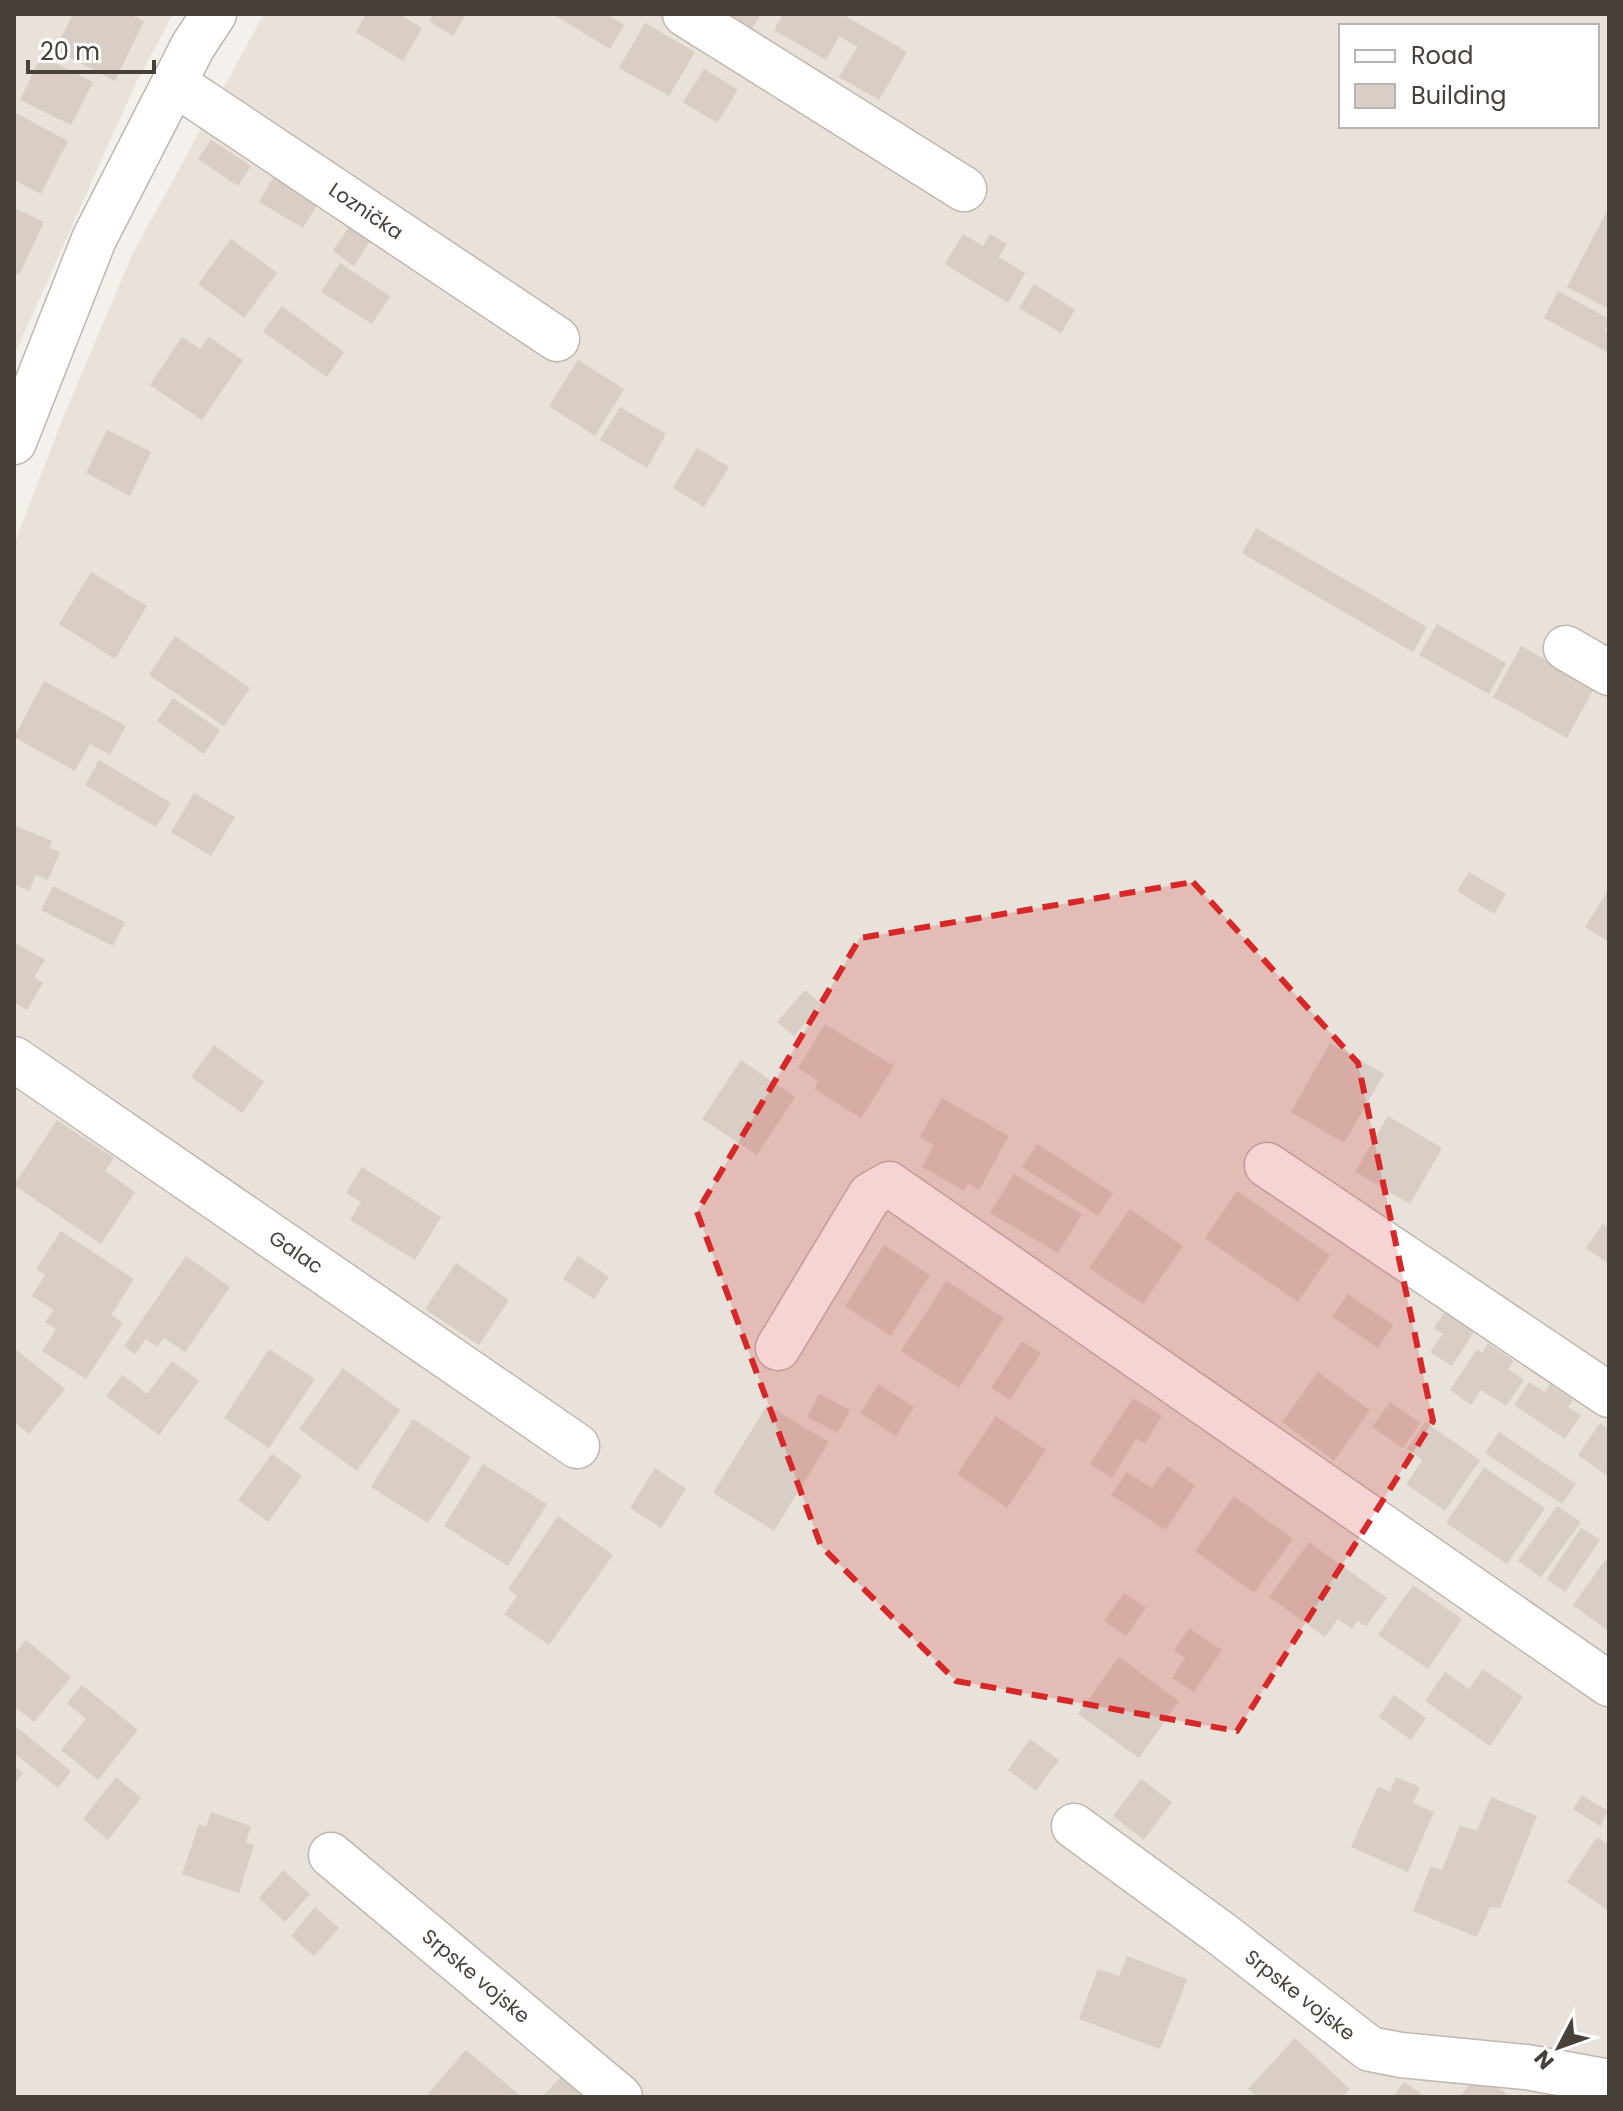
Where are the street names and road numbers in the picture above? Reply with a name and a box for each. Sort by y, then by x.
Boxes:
street label: Loznička [323,176,409,246]
street label: Galac [263,1224,329,1280]
street label: Srpske vojske [416,1922,536,2030]
street label: Srpske vojske [1239,1943,1361,2047]

